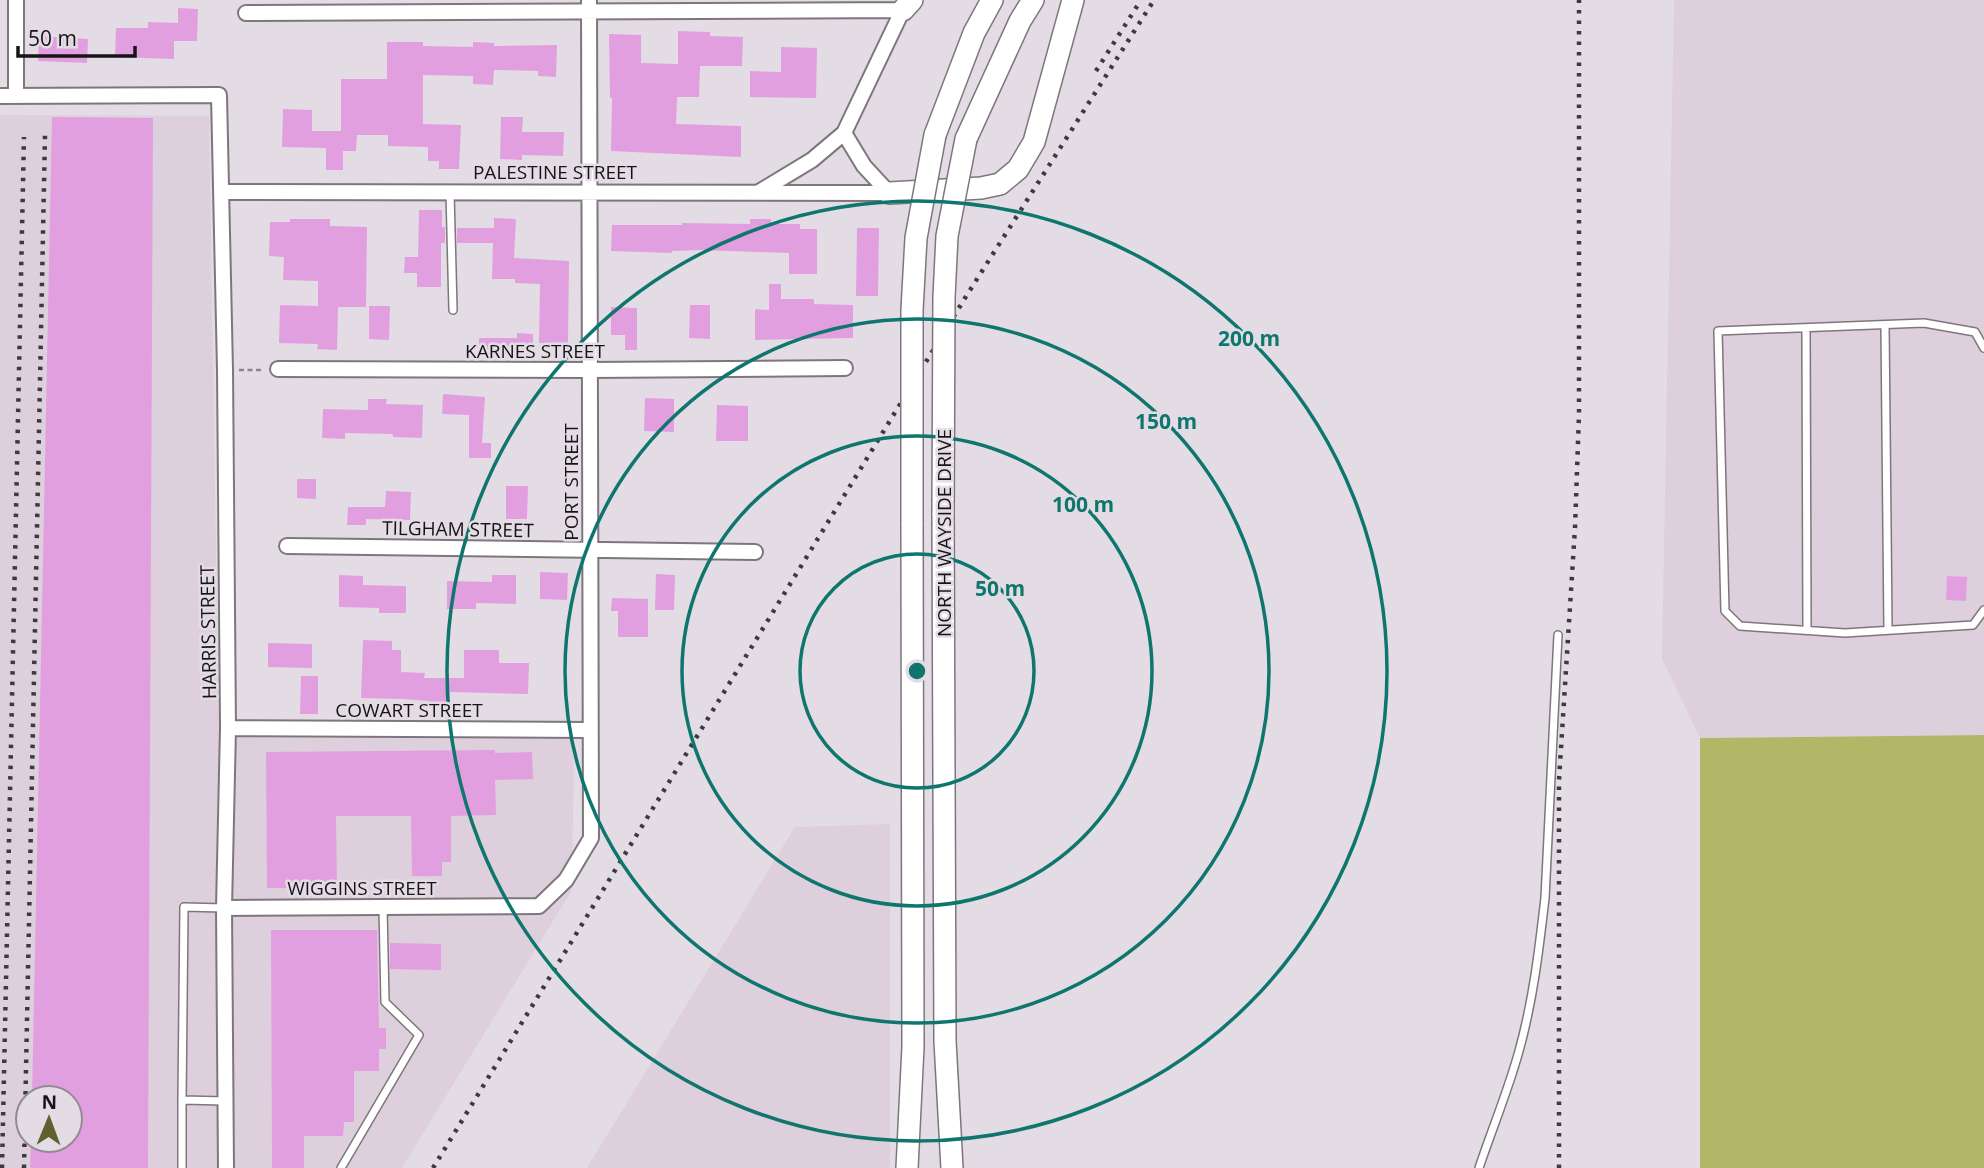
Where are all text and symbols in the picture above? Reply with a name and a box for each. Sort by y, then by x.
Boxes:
scale bar [18,14,135,58]
text: 50 m [28,24,77,52]
street label: PALESTINE STREET [473,159,638,185]
text: 200 m [1218,324,1280,352]
street label: KARNES STREET [465,338,605,364]
text: 150 m [1135,407,1197,435]
street label: PORT STREET [558,423,584,541]
street label: NORTH WAYSIDE DRIVE [931,429,957,637]
text: 100 m [1052,490,1114,518]
street label: TILGHAM STREET [382,515,535,543]
street label: HARRIS STREET [194,564,222,699]
text: 50 m [975,574,1025,602]
centre of rings [905,659,929,683]
street label: COWART STREET [335,697,483,723]
street label: WIGGINS STREET [287,875,437,901]
north arrow [14,1084,84,1154]
text: N [41,1089,57,1115]

